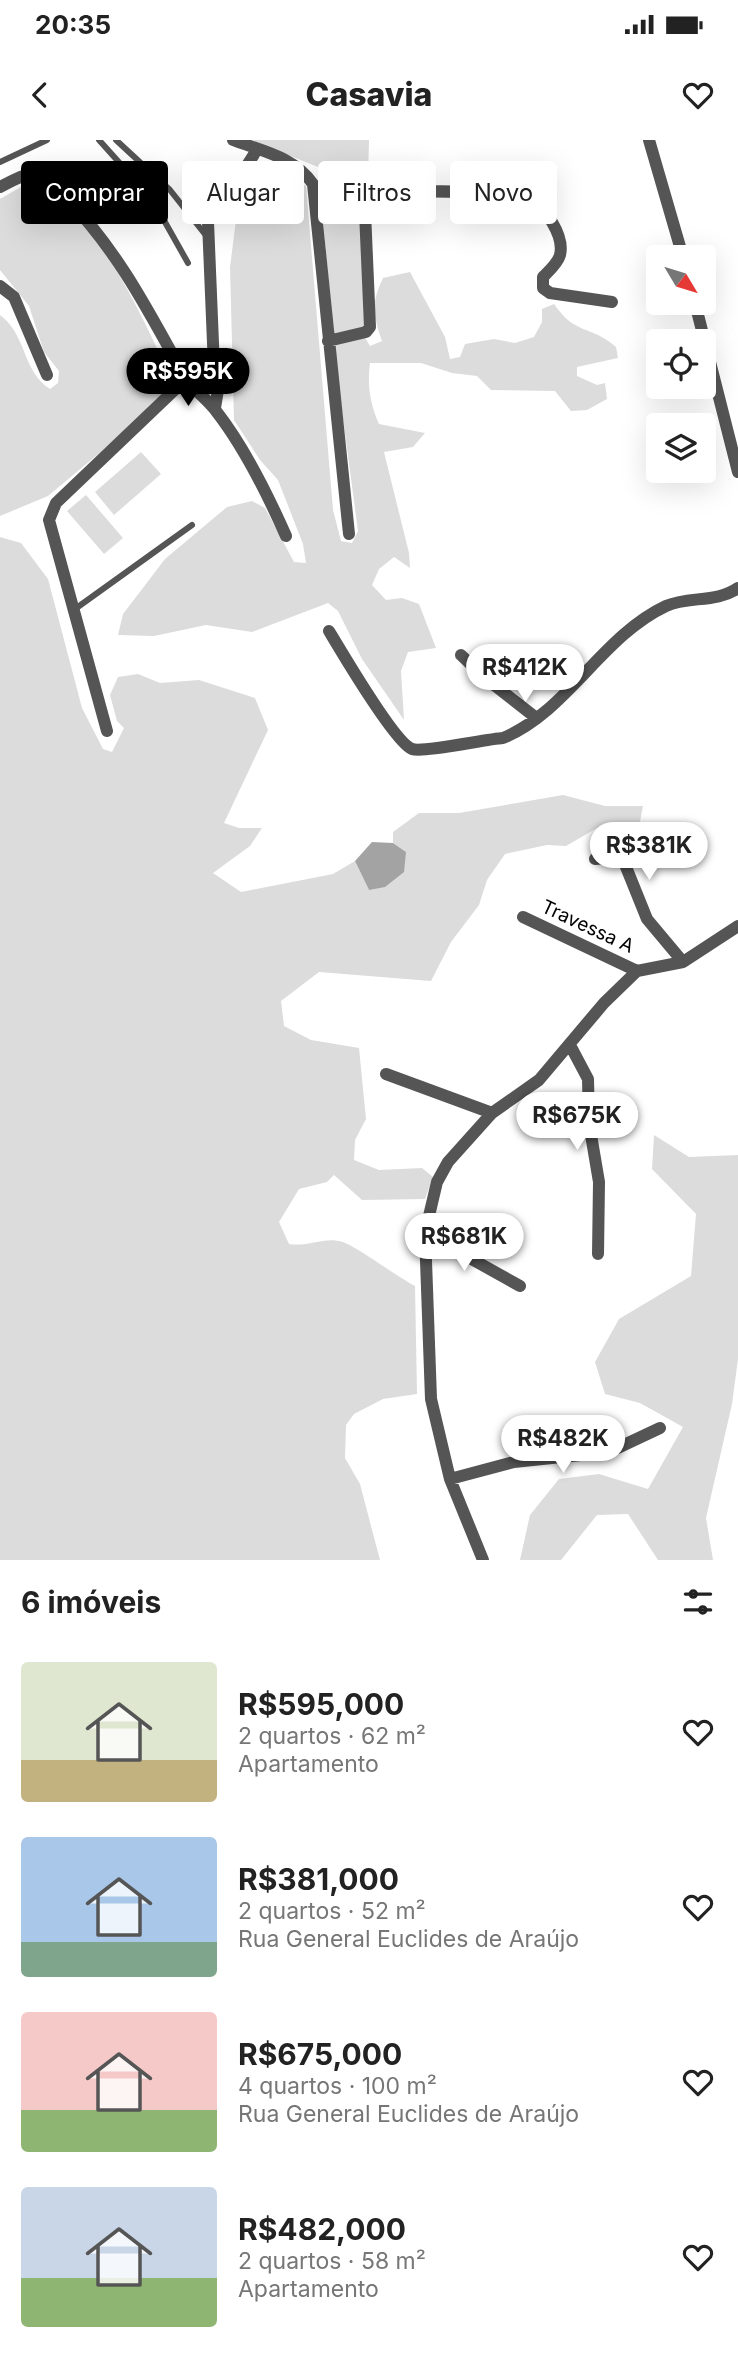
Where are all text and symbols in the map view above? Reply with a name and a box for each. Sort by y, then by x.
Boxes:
text: 20:35 [35,9,111,40]
text: Casavia [306,75,432,114]
icon: back [21,76,59,114]
icon: heart [679,76,717,114]
chip: Comprar [21,161,168,224]
chip: Alugar [182,161,304,224]
chip: Filtros [318,161,436,224]
chip: Novo [450,161,557,224]
north arrow [646,245,716,315]
map controls [646,245,716,483]
button: locate [646,329,716,399]
pin: R$595K [131,348,245,408]
text: R$595K [142,357,234,385]
button: layers [646,413,716,483]
pin: R$412K [468,644,582,704]
text: R$412K [482,653,568,681]
pin: R$381K [592,822,706,882]
text: R$381K [606,831,692,859]
street label: Travessa A [538,895,638,958]
pin: R$675K [520,1093,634,1152]
text: R$675K [532,1101,622,1129]
pin: R$681K [407,1214,521,1273]
text: R$681K [421,1222,507,1250]
pin: R$482K [506,1416,620,1475]
text: R$482K [517,1424,609,1452]
icon: filters [679,1583,717,1621]
text: 6 imóveis [21,1584,161,1620]
text: R$595,000 [238,1686,404,1722]
icon: home [77,1690,161,1774]
icon: heart [679,1713,717,1751]
text: 2 quartos · 62 m² [238,1722,426,1750]
text: Apartamento [238,1750,379,1778]
text: R$381,000 [238,1861,399,1897]
icon: home [77,1865,161,1949]
icon: heart [679,1888,717,1926]
text: 2 quartos · 52 m² [238,1897,426,1925]
text: Rua General Euclides de Araújo [238,1925,579,1953]
text: R$675,000 [238,2036,402,2072]
icon: home [77,2040,161,2124]
icon: heart [679,2063,717,2101]
text: 4 quartos · 100 m² [238,2072,437,2100]
text: Rua General Euclides de Araújo [238,2100,579,2128]
text: R$482,000 [238,2211,406,2247]
icon: home [77,2215,161,2299]
icon: heart [679,2238,717,2276]
text: 2 quartos · 58 m² [238,2247,426,2275]
text: Apartamento [238,2275,379,2303]

